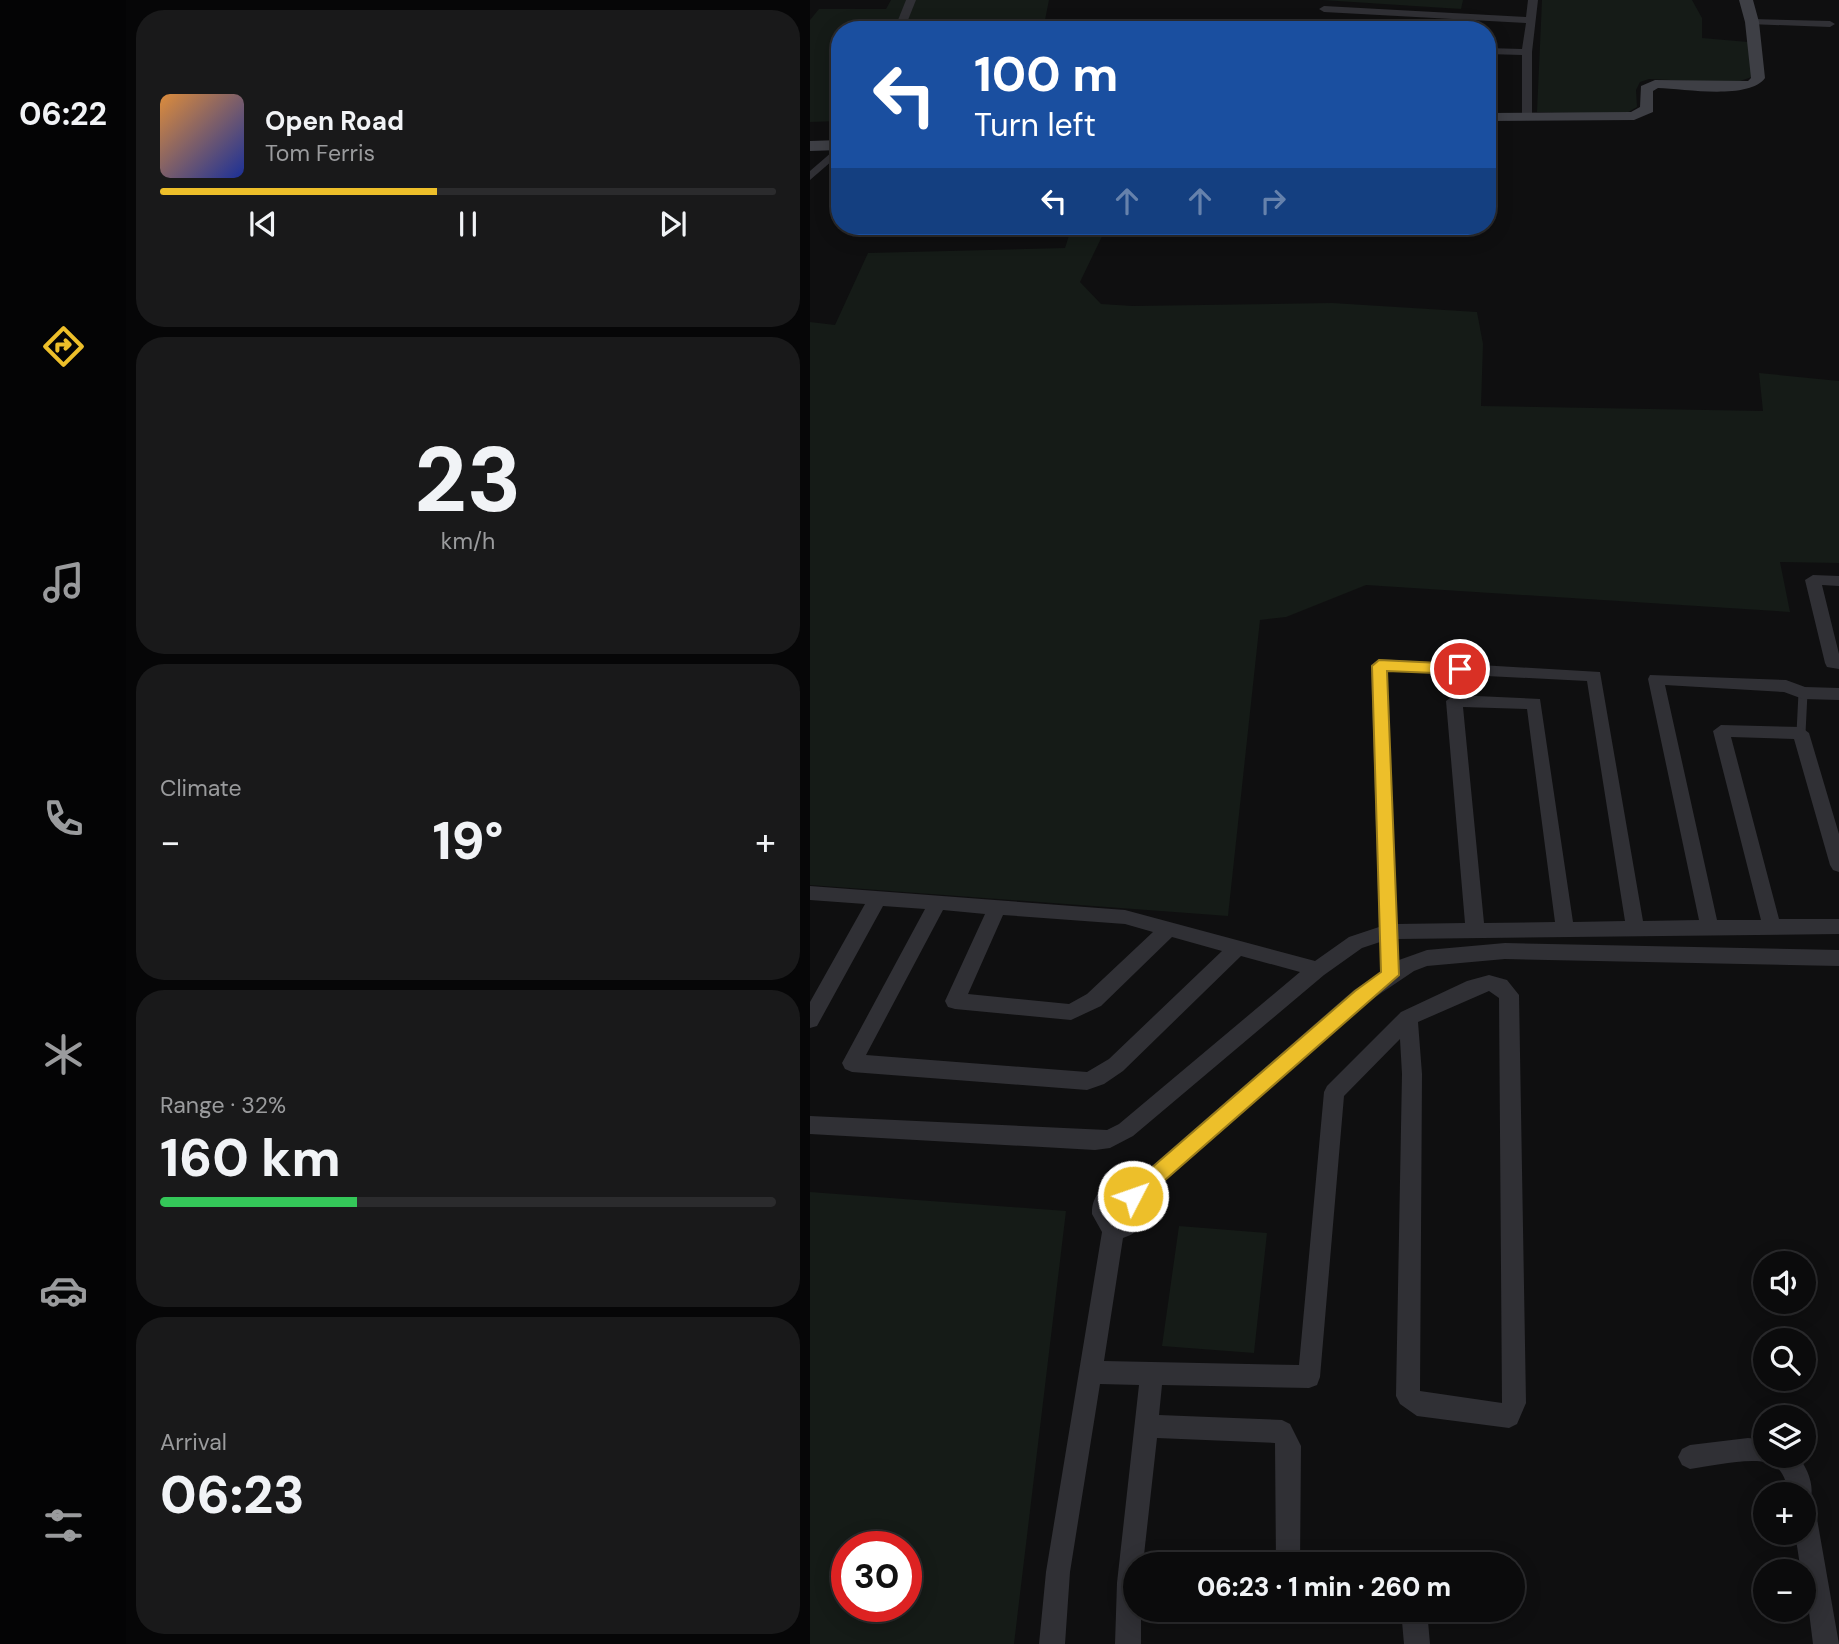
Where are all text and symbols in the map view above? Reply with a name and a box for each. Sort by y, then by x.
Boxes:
text: 100 m [974,42,1118,106]
icon: left [859,49,950,140]
text: 06:22 [19,93,107,135]
text: Open Road [265,104,404,138]
text: Turn left [974,104,1096,146]
text: Tom Ferris [265,138,375,168]
icon: left [1035,182,1073,220]
icon: ahead [1108,182,1146,220]
icon: ahead [1181,182,1219,220]
icon: right [1254,182,1292,220]
icon: previous [244,205,282,243]
icon: pause [449,205,487,243]
icon: next [654,205,692,243]
icon: directions [39,322,88,371]
text: 23 [414,421,522,539]
text: km/h [441,526,495,556]
icon: music [39,558,88,607]
pin [1430,639,1490,699]
icon: arrive [1441,650,1479,688]
text: Climate [160,773,242,803]
icon: phone [39,794,88,843]
text: 19° [432,807,504,875]
text: − [160,817,181,867]
text: + [755,817,776,867]
icon: climate [39,1030,88,1079]
text: Range · 32% [160,1090,286,1120]
text: 160 km [160,1124,341,1192]
position arrow [1096,1159,1170,1233]
map controls [1753,1251,1816,1622]
button: sound [1753,1251,1816,1314]
icon: car [39,1266,88,1315]
button: search [1753,1328,1816,1391]
button: layers [1753,1405,1816,1468]
text: Arrival [160,1427,227,1457]
text: 06:23 [160,1461,305,1529]
button: + [1753,1482,1816,1545]
icon: filters [39,1501,88,1550]
speed limit sign: 30 [831,1531,922,1622]
button: − [1753,1559,1816,1622]
text: 06:23 · 1 min · 260 m [1197,1570,1451,1604]

